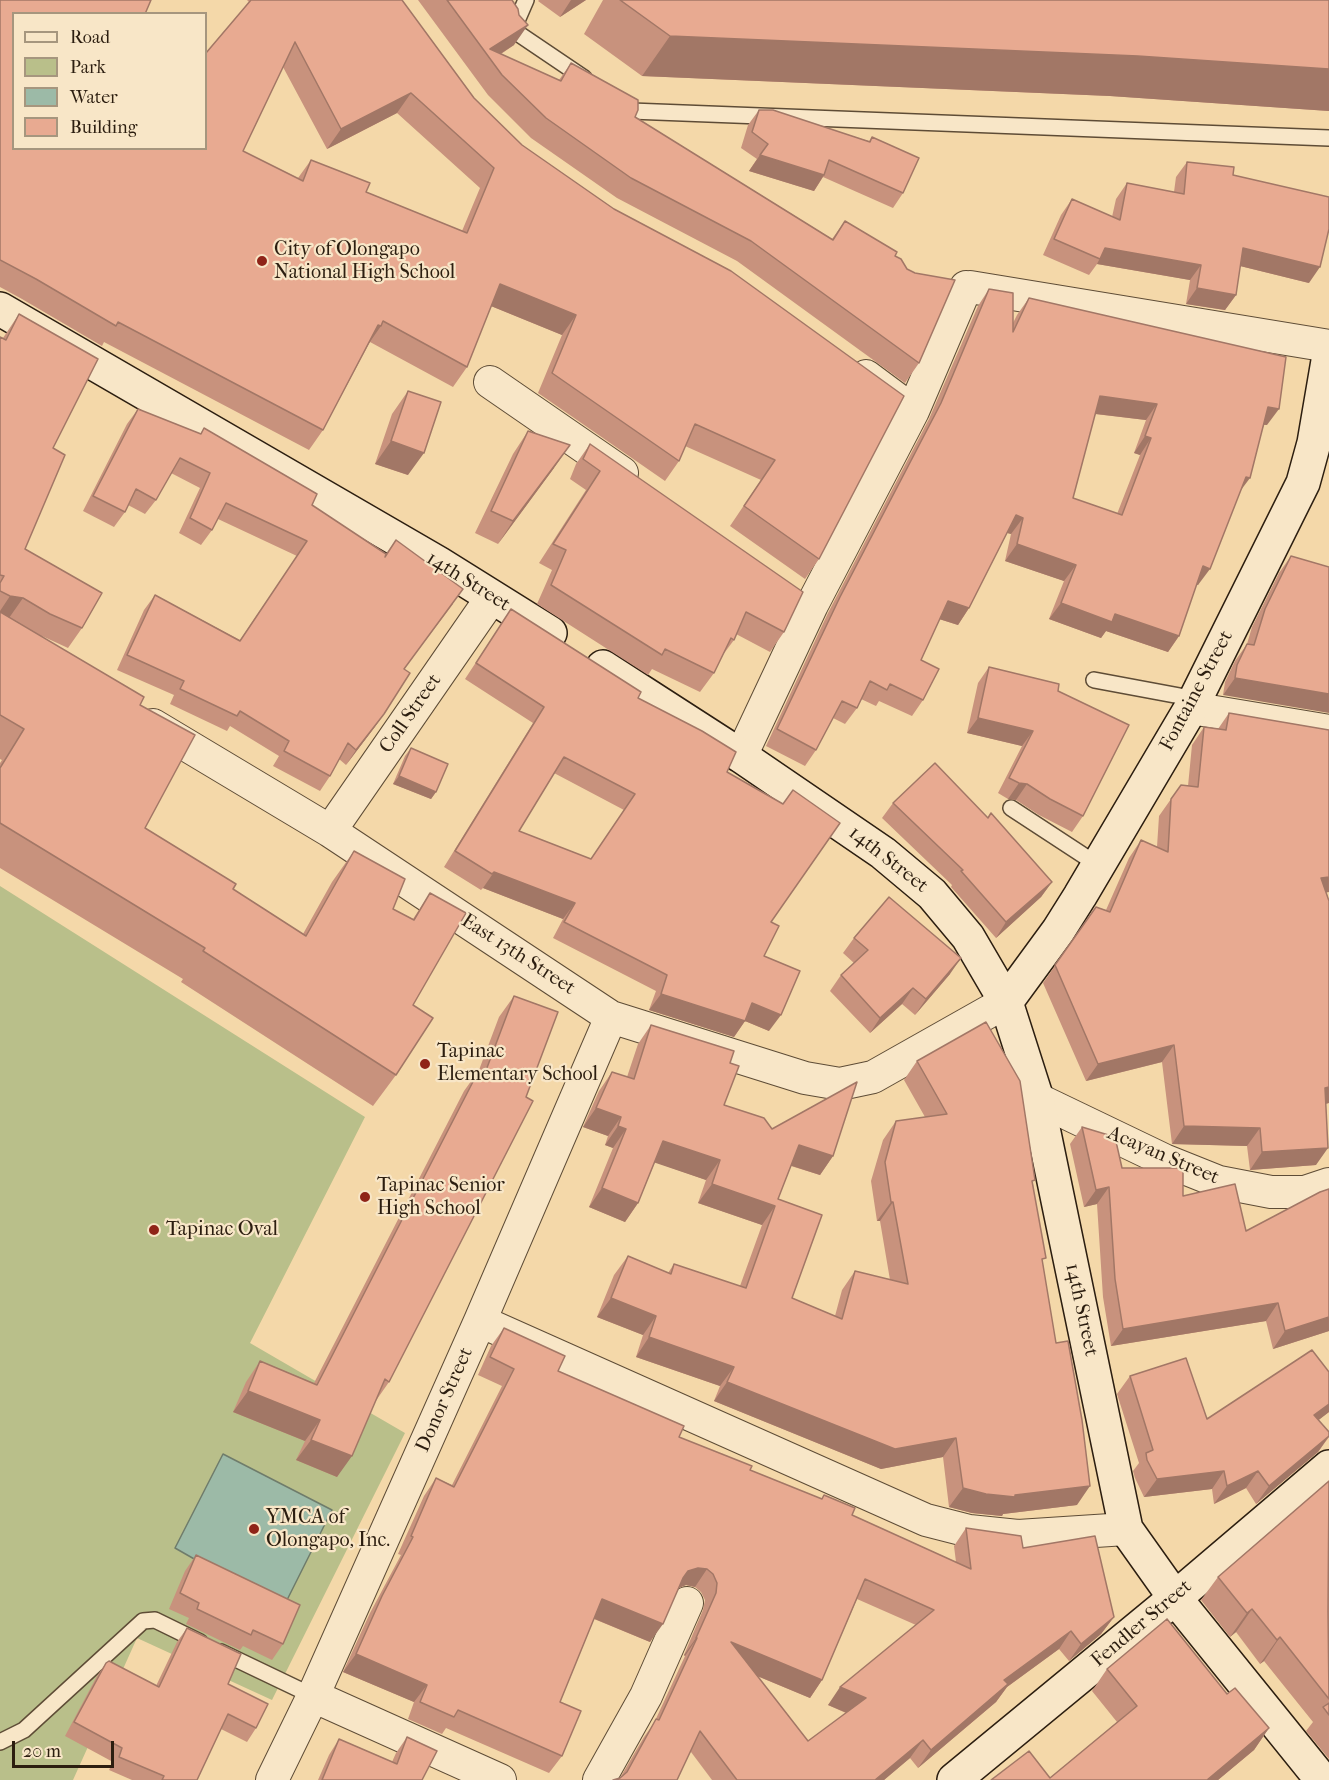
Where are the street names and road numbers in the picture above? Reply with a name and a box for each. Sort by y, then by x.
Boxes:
street label: 14th Street [422,547,514,617]
street label: Fontaine Street [1155,627,1239,755]
street label: Coll Street [375,670,447,758]
street label: 14th Street [843,821,933,899]
street label: East 13th Street [457,909,579,1001]
street label: Acayan Street [1104,1122,1222,1190]
street label: 14th Street [1059,1261,1103,1359]
street label: Donor Street [411,1344,479,1456]
street label: Fendler Street [1087,1575,1197,1673]

